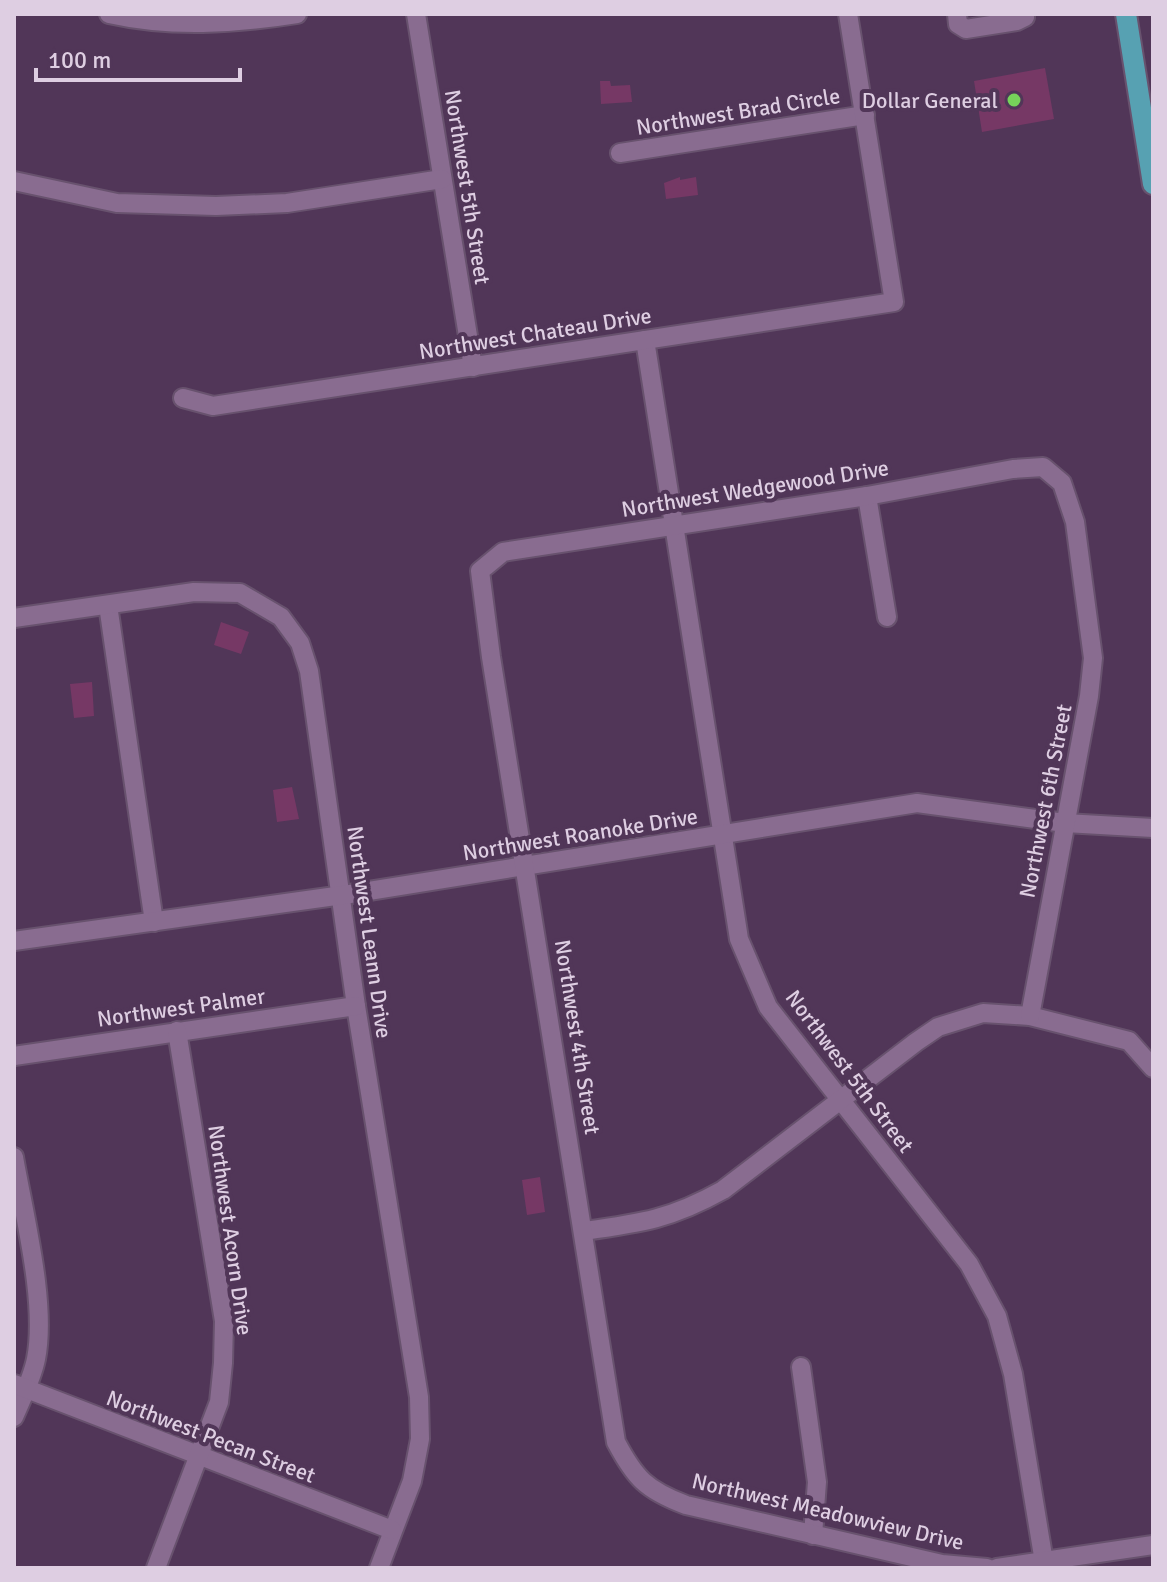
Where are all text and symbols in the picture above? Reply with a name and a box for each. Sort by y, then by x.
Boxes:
scale bar [36,32,240,82]
text: 100 m [48,45,111,75]
street label: Northwest Brad Circle [634,82,842,141]
place label: Dollar General [862,87,998,114]
street label: Northwest 5th Street [439,88,496,287]
marker: Dollar General [1005,91,1023,109]
street label: Northwest Chateau Drive [417,302,653,365]
street label: Northwest Wedgewood Drive [620,454,891,523]
street label: Northwest 6th Street [1013,702,1078,900]
street label: Northwest Roanoke Drive [461,803,700,866]
street label: Northwest Leann Drive [341,824,398,1040]
street label: Northwest 4th Street [549,938,606,1137]
street label: Northwest Palmer [95,982,267,1033]
street label: Northwest 5th Street [780,985,920,1158]
street label: Northwest Acorn Drive [202,1123,259,1337]
street label: Northwest Pecan Street [103,1384,319,1489]
street label: Northwest Meadowview Drive [689,1467,966,1556]

